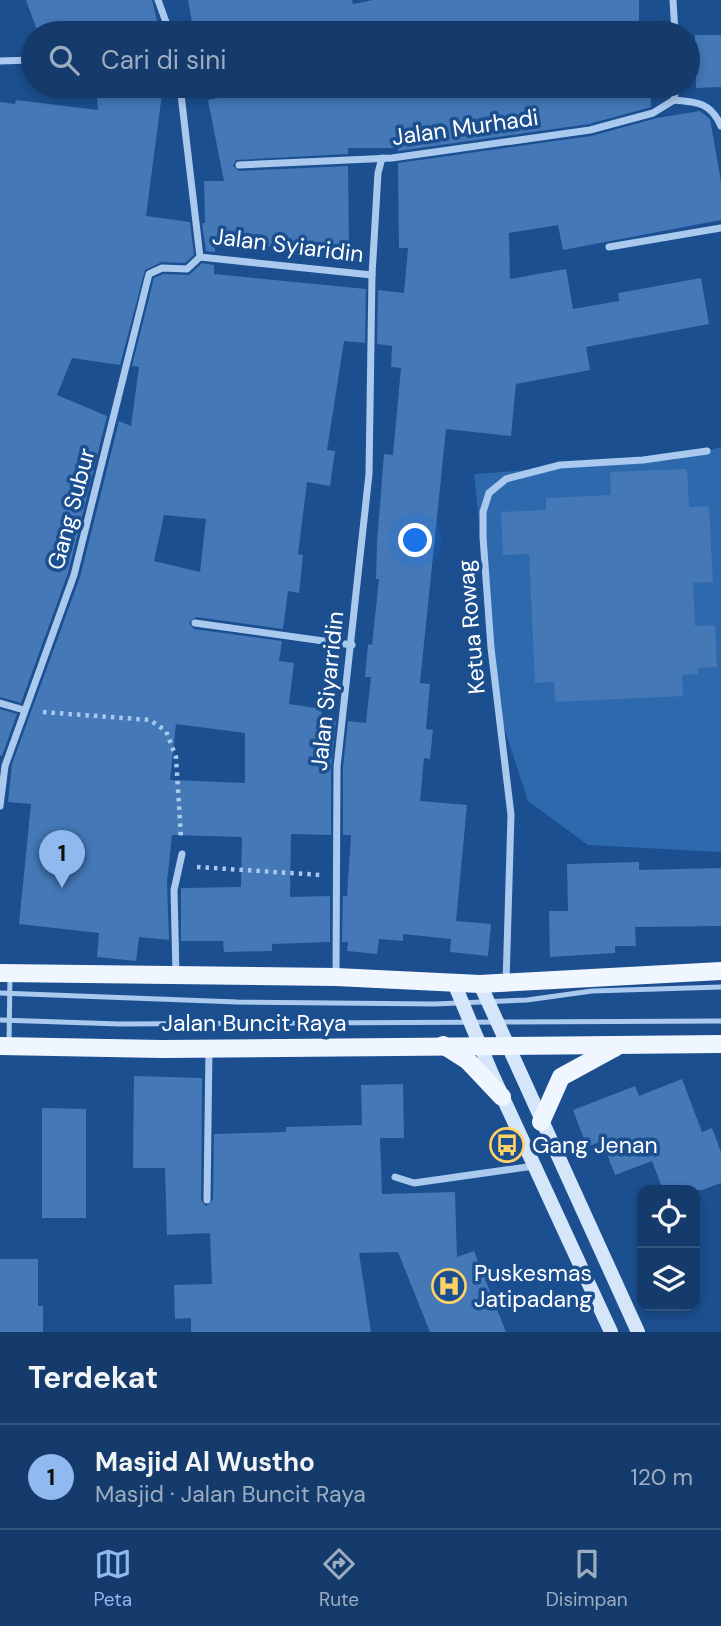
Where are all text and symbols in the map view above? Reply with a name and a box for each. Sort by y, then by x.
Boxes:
search box [21,21,700,98]
icon: search [45,41,83,79]
text: Cari di sini [101,43,226,77]
street label: Jalan Murhadi [390,102,540,152]
street label: Jalan Syiaridin [211,221,365,269]
street label: Gang Subur [40,445,102,573]
your location [398,523,432,557]
street label: Ketua Rowag [450,558,492,695]
street label: Jalan Siyarridin [304,610,350,772]
pin: 1 [39,830,85,888]
street label: Jalan Buncit Raya [161,1008,347,1038]
bus stop icon: Gang Jenan [488,1126,526,1164]
place label: Gang Jenan [532,1130,658,1160]
map controls [637,1185,700,1311]
button: locate [637,1185,700,1248]
button: layers [637,1248,700,1311]
place label: Puskesmas Jatipadang [474,1258,592,1314]
hospital icon: Puskesmas Jatipadang [430,1267,468,1305]
text: Terdekat [28,1358,158,1397]
text: Masjid Al Wustho [95,1445,315,1479]
text: 1 [47,1462,55,1492]
text: 120 m [630,1462,693,1492]
text: Masjid · Jalan Buncit Raya [95,1479,366,1509]
tab: Peta [93,1545,132,1612]
tab: Rute [319,1545,359,1612]
tab: Disimpan [546,1545,628,1612]

